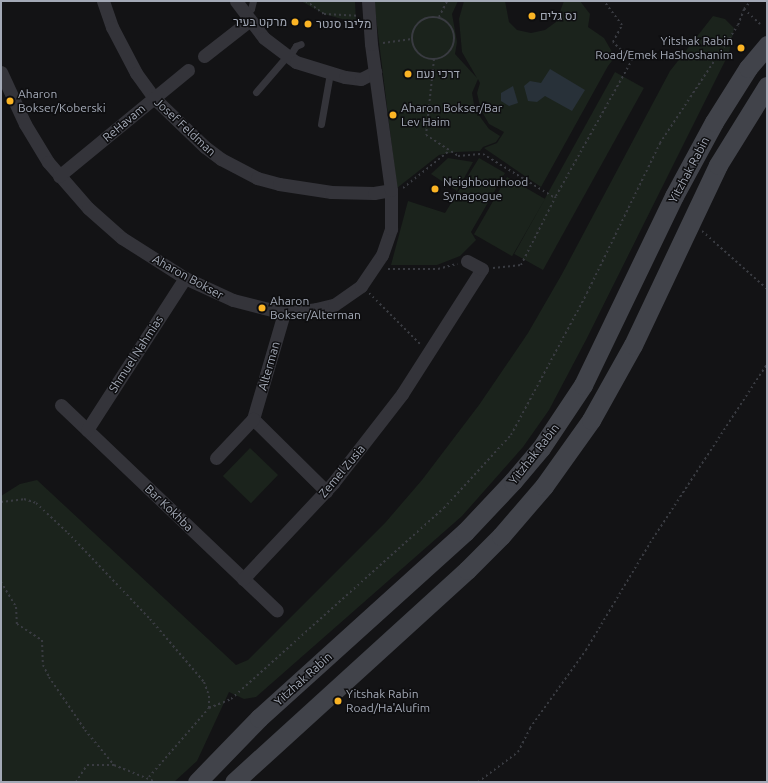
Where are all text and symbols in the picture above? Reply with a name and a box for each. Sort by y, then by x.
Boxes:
place label: נס גלים [540,9,577,23]
marker: נס גלים [527,11,537,21]
place label: מרקט בעיר [233,15,287,29]
marker: מרקט בעיר [290,17,300,27]
place label: מליבו סנטר [316,17,371,31]
marker: מליבו סנטר [303,19,313,29]
place label: Yitshak Rabin Road/Emek HaShoshanim [595,34,733,62]
marker: Yitshak Rabin Road/Emek HaShoshanim [736,43,746,53]
place label: דרכי נעם [416,67,460,81]
marker: דרכי נעם [403,69,413,79]
place label: Aharon Bokser/Koberski [18,87,106,115]
street label: Josef Feldman [151,95,219,159]
marker: Aharon Bokser/Koberski [5,96,15,106]
street label: ReHavam [100,101,148,145]
place label: Aharon Bokser/Bar Lev Haim [401,101,502,129]
marker: Aharon Bokser/Bar Lev Haim [388,110,398,120]
street label: Yitzhak Rabin [666,134,712,206]
place label: Neighbourhood Synagogue [443,175,528,203]
marker: Neighbourhood Synagogue [430,184,440,194]
street label: Aharon Bokser [150,252,226,302]
place label: Aharon Bokser/Alterman [270,294,361,322]
marker: Aharon Bokser/Alterman [257,303,267,313]
street label: Shmuel Nahmias [106,313,166,395]
street label: Alterman [255,340,283,392]
street label: Yitzhak Rabin [506,421,562,487]
street label: Zemel Zusia [316,442,368,500]
street label: Bar Kokhba [142,482,196,534]
street label: Yitzhak Rabin [271,649,335,709]
place label: Yitshak Rabin Road/Ha'Alufim [346,687,430,715]
marker: Yitshak Rabin Road/Ha'Alufim [333,696,343,706]

